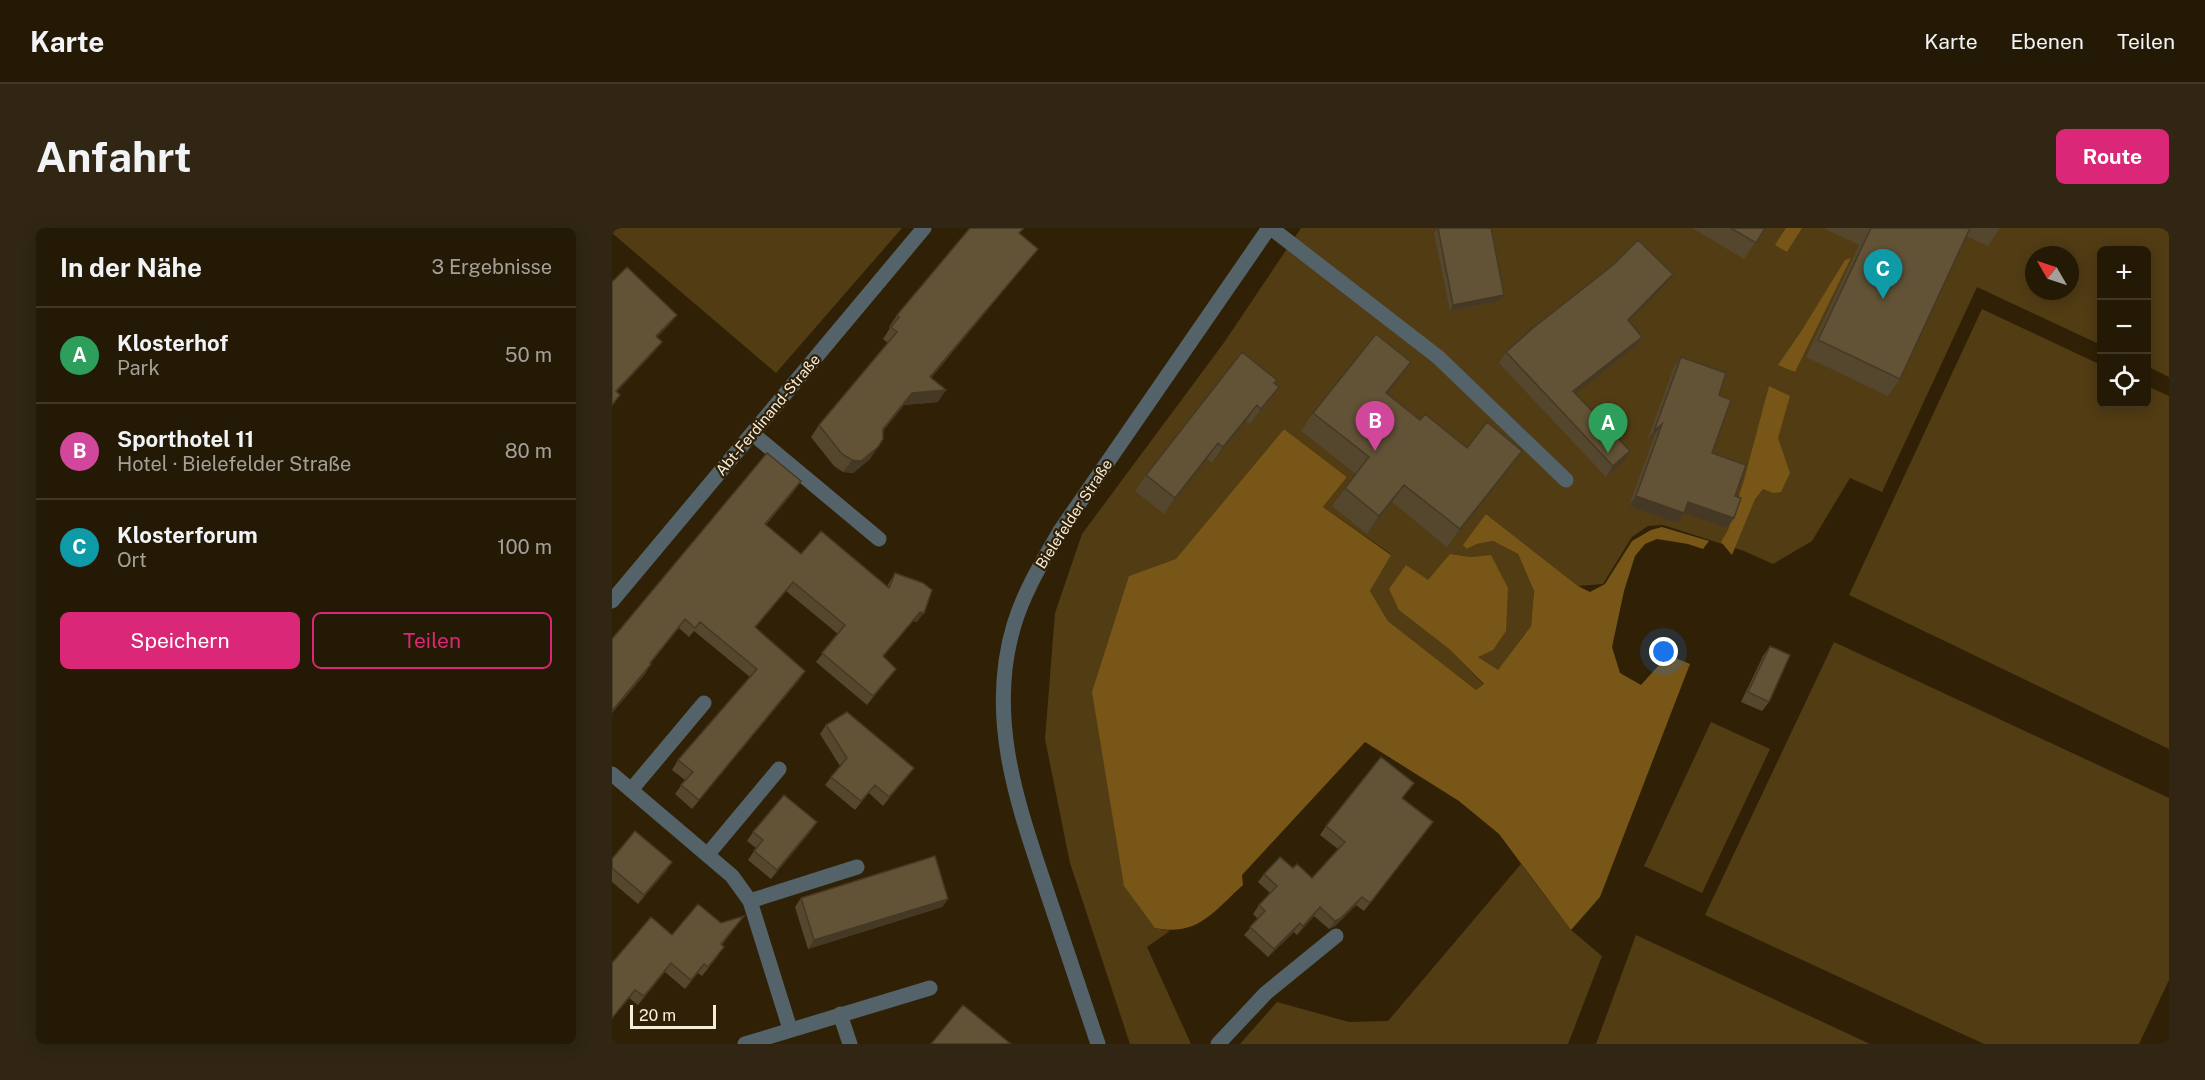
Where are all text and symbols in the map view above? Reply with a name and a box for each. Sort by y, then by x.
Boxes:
text: Karte [30,25,104,58]
text: Karte [1924,29,1978,54]
text: Ebenen [2011,29,2084,54]
text: Teilen [2117,29,2175,54]
button: Route [2056,129,2169,184]
text: Anfahrt [36,132,192,181]
north arrow [2025,246,2079,300]
map controls [2097,246,2151,408]
button: + [2097,246,2151,300]
pin: C [1864,250,1902,299]
text: In der Nähe [60,252,202,283]
text: 3 Ergebnisse [431,255,552,279]
button: − [2097,300,2151,354]
text: Klosterhof [117,330,228,356]
text: A [72,343,87,367]
text: 50 m [505,343,552,367]
street label: Abt-Ferdinand-Straße [712,351,823,479]
button: locate [2097,354,2151,408]
text: Park [117,356,160,380]
pin: B [1356,402,1395,451]
pin: A [1588,404,1628,453]
text: Sporthotel 11 [117,426,254,452]
text: B [73,439,86,463]
text: 80 m [505,439,552,463]
text: Hotel · Bielefelder Straße [117,452,351,476]
street label: Bielefelder Straße [1032,456,1115,572]
text: Klosterforum [117,522,258,548]
text: C [72,535,87,559]
text: 100 m [497,535,552,559]
text: Ort [117,548,147,572]
button: Speichern [60,612,300,669]
button: Teilen [312,612,552,669]
your location [1649,637,1678,666]
scale bar [630,1002,716,1030]
text: 20 m [639,1006,676,1025]

